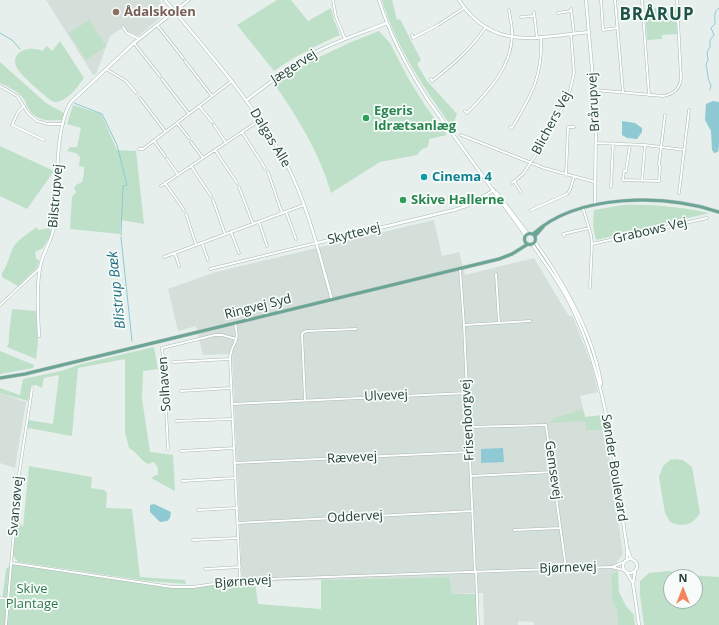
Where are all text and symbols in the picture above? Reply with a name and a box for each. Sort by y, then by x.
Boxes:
place label: Ådalskolen [124,4,196,20]
district label: BRÅRUP [619,5,695,25]
marker: Ådalskolen [111,7,121,17]
street label: Jægervej [268,46,320,88]
street label: Brårupvej [585,72,603,132]
street label: Blichers Vej [529,89,575,157]
place label: Egeris Idrætsanlæg [374,103,456,134]
street label: Dalgas Alle [246,106,294,170]
marker: Egeris Idrætsanlæg [361,113,371,123]
street label: Bilstrupvej [45,163,67,229]
place label: Cinema 4 [432,169,492,185]
marker: Cinema 4 [419,172,429,182]
place label: Skive Hallerne [411,192,504,208]
marker: Skive Hallerne [398,195,408,205]
street label: Grabows Vej [611,215,689,247]
street label: Skyttevej [326,220,382,248]
water label: Blistrup Bæk [105,250,129,330]
street label: Ringvej Syd [223,291,293,323]
street label: Solhaven [155,356,175,412]
street label: Frisenborgvej [458,379,478,461]
street label: Ulvevej [364,387,408,405]
street label: Sønder Boulevard [598,413,630,523]
street label: Gemsevej [541,440,565,500]
street label: Rævevej [327,449,377,467]
street label: Svansøvej [6,475,26,537]
street label: Oddervej [327,508,383,526]
street label: Bjørnevej [539,559,597,577]
north arrow [663,569,703,609]
text: N [679,570,687,585]
street label: Bjørnevej [214,572,272,592]
park label: Skive Plantage [6,581,58,612]

